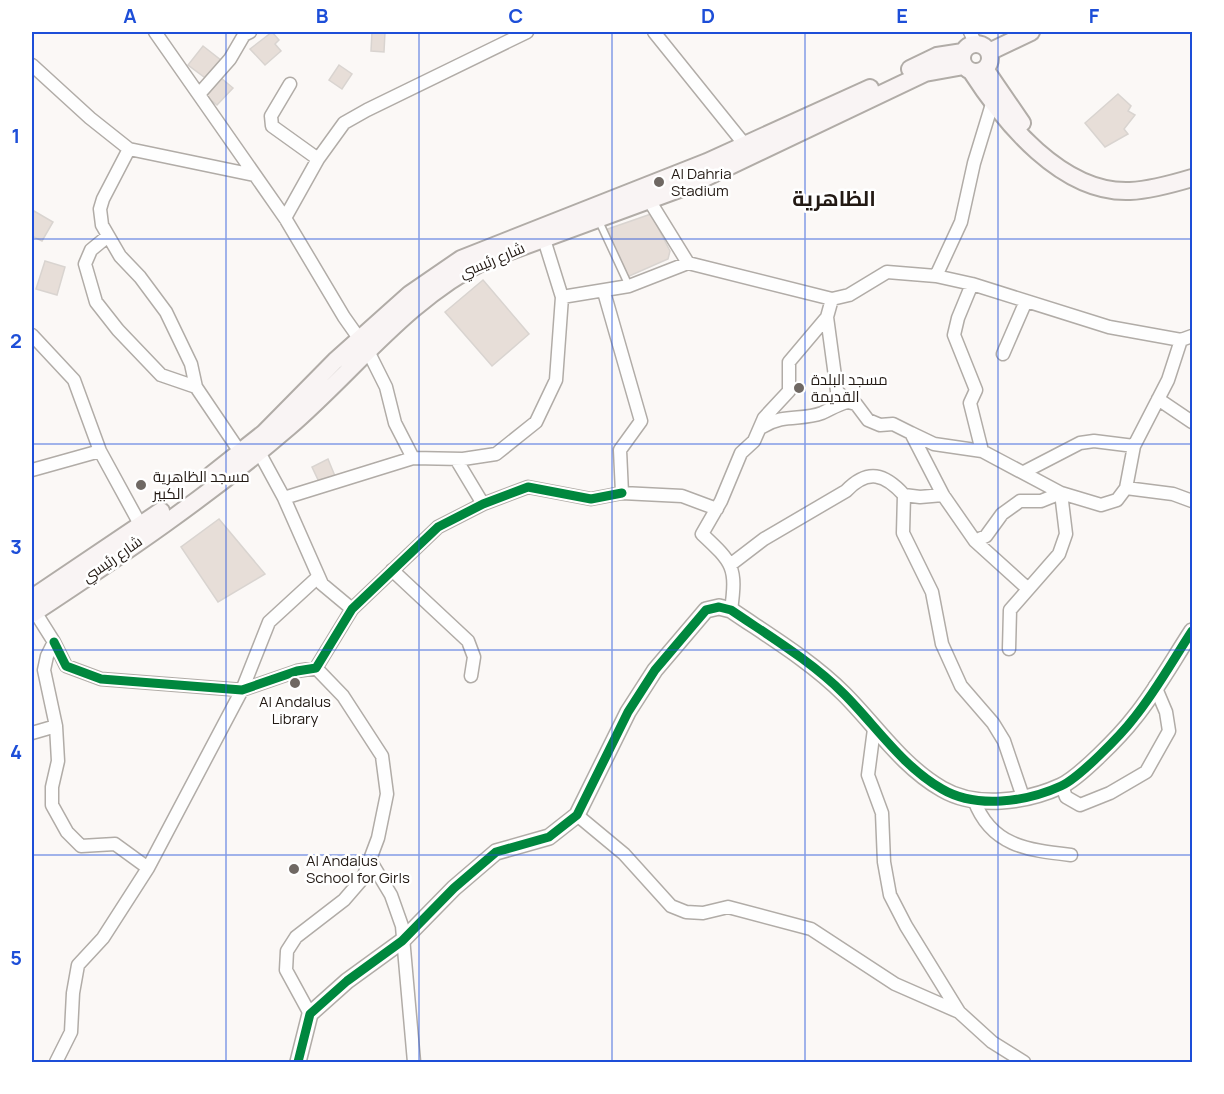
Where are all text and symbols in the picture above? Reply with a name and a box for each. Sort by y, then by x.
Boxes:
text: A [123,2,137,29]
text: B [316,2,329,29]
text: C [509,2,523,29]
text: D [701,2,715,29]
text: E [896,2,908,29]
text: F [1089,2,1100,29]
text: 1 [12,122,20,149]
place label: Al Dahria Stadium [671,163,732,201]
marker: Al Dahria Stadium [652,175,666,189]
district label: الظاهرية [792,184,876,212]
street label: شارع رئيسي [456,237,529,285]
text: 2 [10,327,22,354]
place label: مسجد البلدة القديمة [811,369,888,407]
marker: مسجد البلدة القديمة [792,381,806,395]
place label: مسجد الظاهرية الكبير [152,466,250,504]
marker: مسجد الظاهرية الكبير [134,478,148,492]
street label: شارع رئيسي [78,531,147,589]
text: 3 [10,533,22,560]
marker: Al Andalus Library [288,676,302,690]
place label: Al Andalus Library [259,691,331,729]
text: 4 [10,738,22,765]
place label: Al Andalus School for Girls [306,850,410,888]
marker: Al Andalus School for Girls [287,862,301,876]
text: 5 [10,944,22,971]

